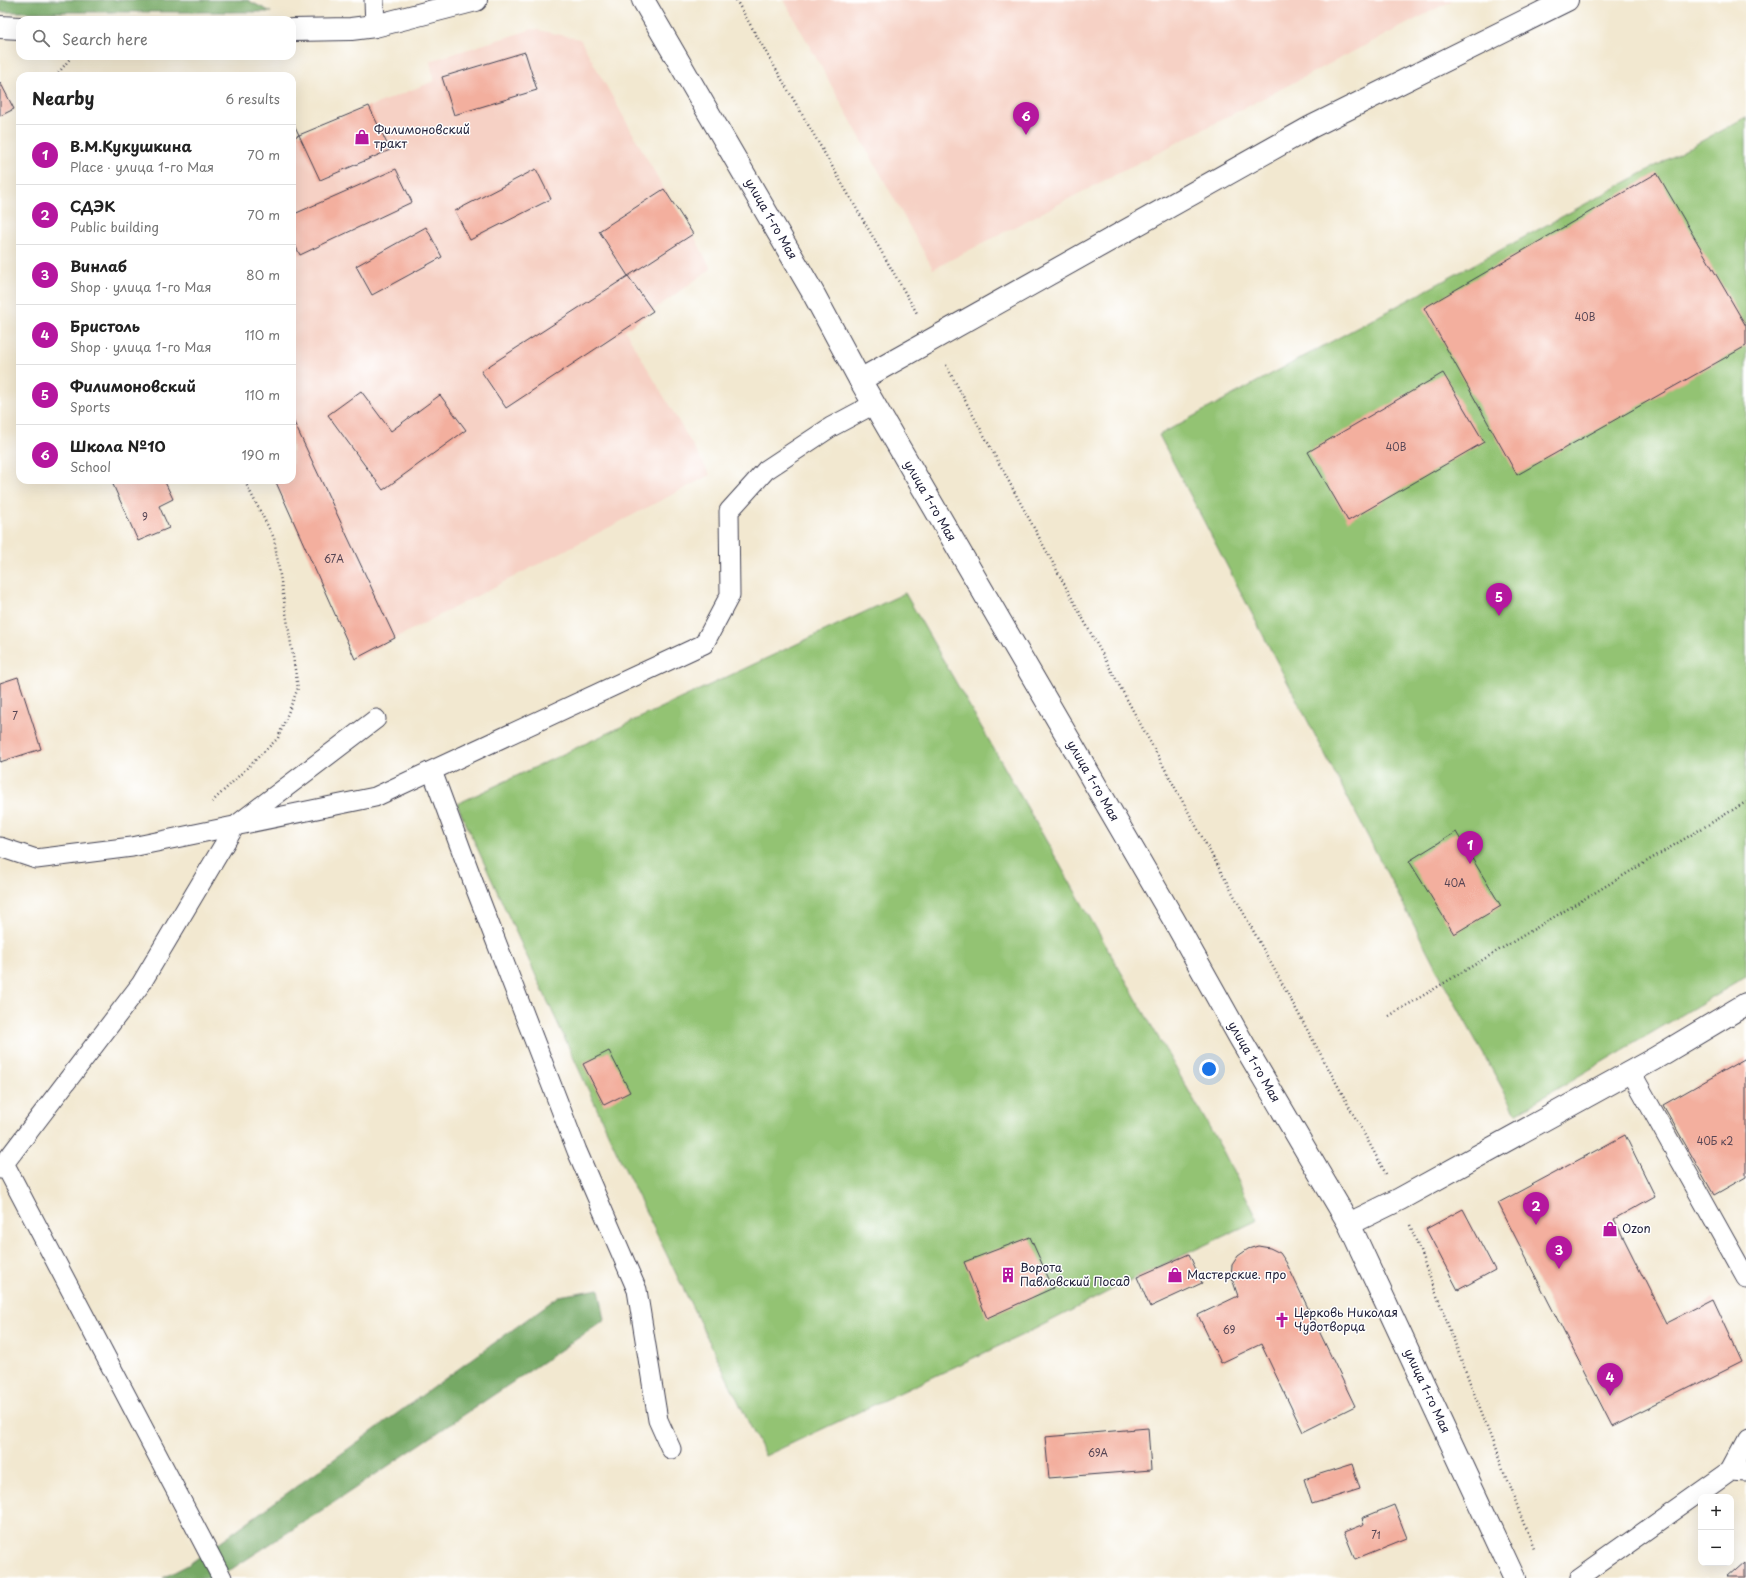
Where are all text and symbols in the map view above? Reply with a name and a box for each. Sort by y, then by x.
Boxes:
search box [16,16,296,60]
icon: search [30,27,52,49]
text: Search here [62,27,148,50]
text: Nearby [32,85,94,111]
text: 6 results [225,89,280,108]
pin: 6 [1013,102,1039,135]
place label: Филимоновский тракт [374,120,470,152]
shop icon: Филимоновский тракт [353,128,371,146]
text: В.М.Кукушкина [70,134,192,157]
text: 1 [42,145,48,164]
text: 70 m [247,145,280,164]
text: Place · улица 1-го Мая [70,157,214,176]
street label: улица 1-го Мая [741,175,802,262]
text: СДЭК [70,194,115,217]
text: 2 [40,205,50,224]
text: 70 m [247,205,280,224]
text: Public building [70,217,159,236]
text: Винлаб [70,254,127,277]
text: 3 [41,265,49,284]
text: 80 m [246,265,280,284]
text: Shop · улица 1-го Мая [70,277,212,296]
house number: 40В [1575,309,1596,324]
text: Бристоль [70,314,140,337]
text: 4 [41,325,49,344]
text: 110 m [245,325,280,344]
text: Shop · улица 1-го Мая [70,337,212,356]
text: Филимоновский [70,374,196,397]
text: 5 [41,385,49,404]
text: 110 m [245,385,280,404]
text: Sports [70,397,110,416]
text: Школа №10 [70,434,166,457]
house number: 40В [1386,439,1407,454]
text: 6 [40,445,50,464]
text: 190 m [241,445,280,464]
text: School [70,457,111,476]
street label: улица 1-го Мая [900,457,961,544]
house number: 9 [142,509,148,524]
house number: 67А [324,551,344,566]
pin: 5 [1486,583,1512,616]
house number: 7 [12,708,18,723]
street label: улица 1-го Мая [1063,737,1124,824]
pin: 1 [1457,831,1483,864]
house number: 40А [1444,875,1466,890]
street label: улица 1-го Мая [1224,1018,1285,1105]
your location [1199,1059,1219,1079]
house number: 40Б к2 [1697,1133,1733,1148]
pin: 2 [1523,1192,1549,1225]
place label: Ozon [1622,1219,1651,1237]
shop icon: Ozon [1601,1220,1619,1238]
pin: 3 [1546,1236,1572,1269]
place label: Ворота Павловский Посад [1020,1258,1130,1290]
place label: Мастерские. про [1187,1265,1286,1283]
building icon: Ворота Павловский Посад [999,1266,1017,1284]
shop icon: Мастерские. про [1166,1266,1184,1284]
place label: Церковь Николая Чудотворца [1294,1303,1398,1335]
church icon: Церковь Николая Чудотворца [1273,1311,1291,1329]
house number: 69 [1223,1322,1235,1337]
street label: улица 1-го Мая [1400,1345,1455,1436]
pin: 4 [1597,1363,1623,1396]
house number: 69А [1088,1445,1108,1460]
map controls [1698,1494,1734,1566]
button: + [1698,1494,1734,1530]
house number: 71 [1371,1527,1381,1542]
button: − [1698,1530,1734,1566]

